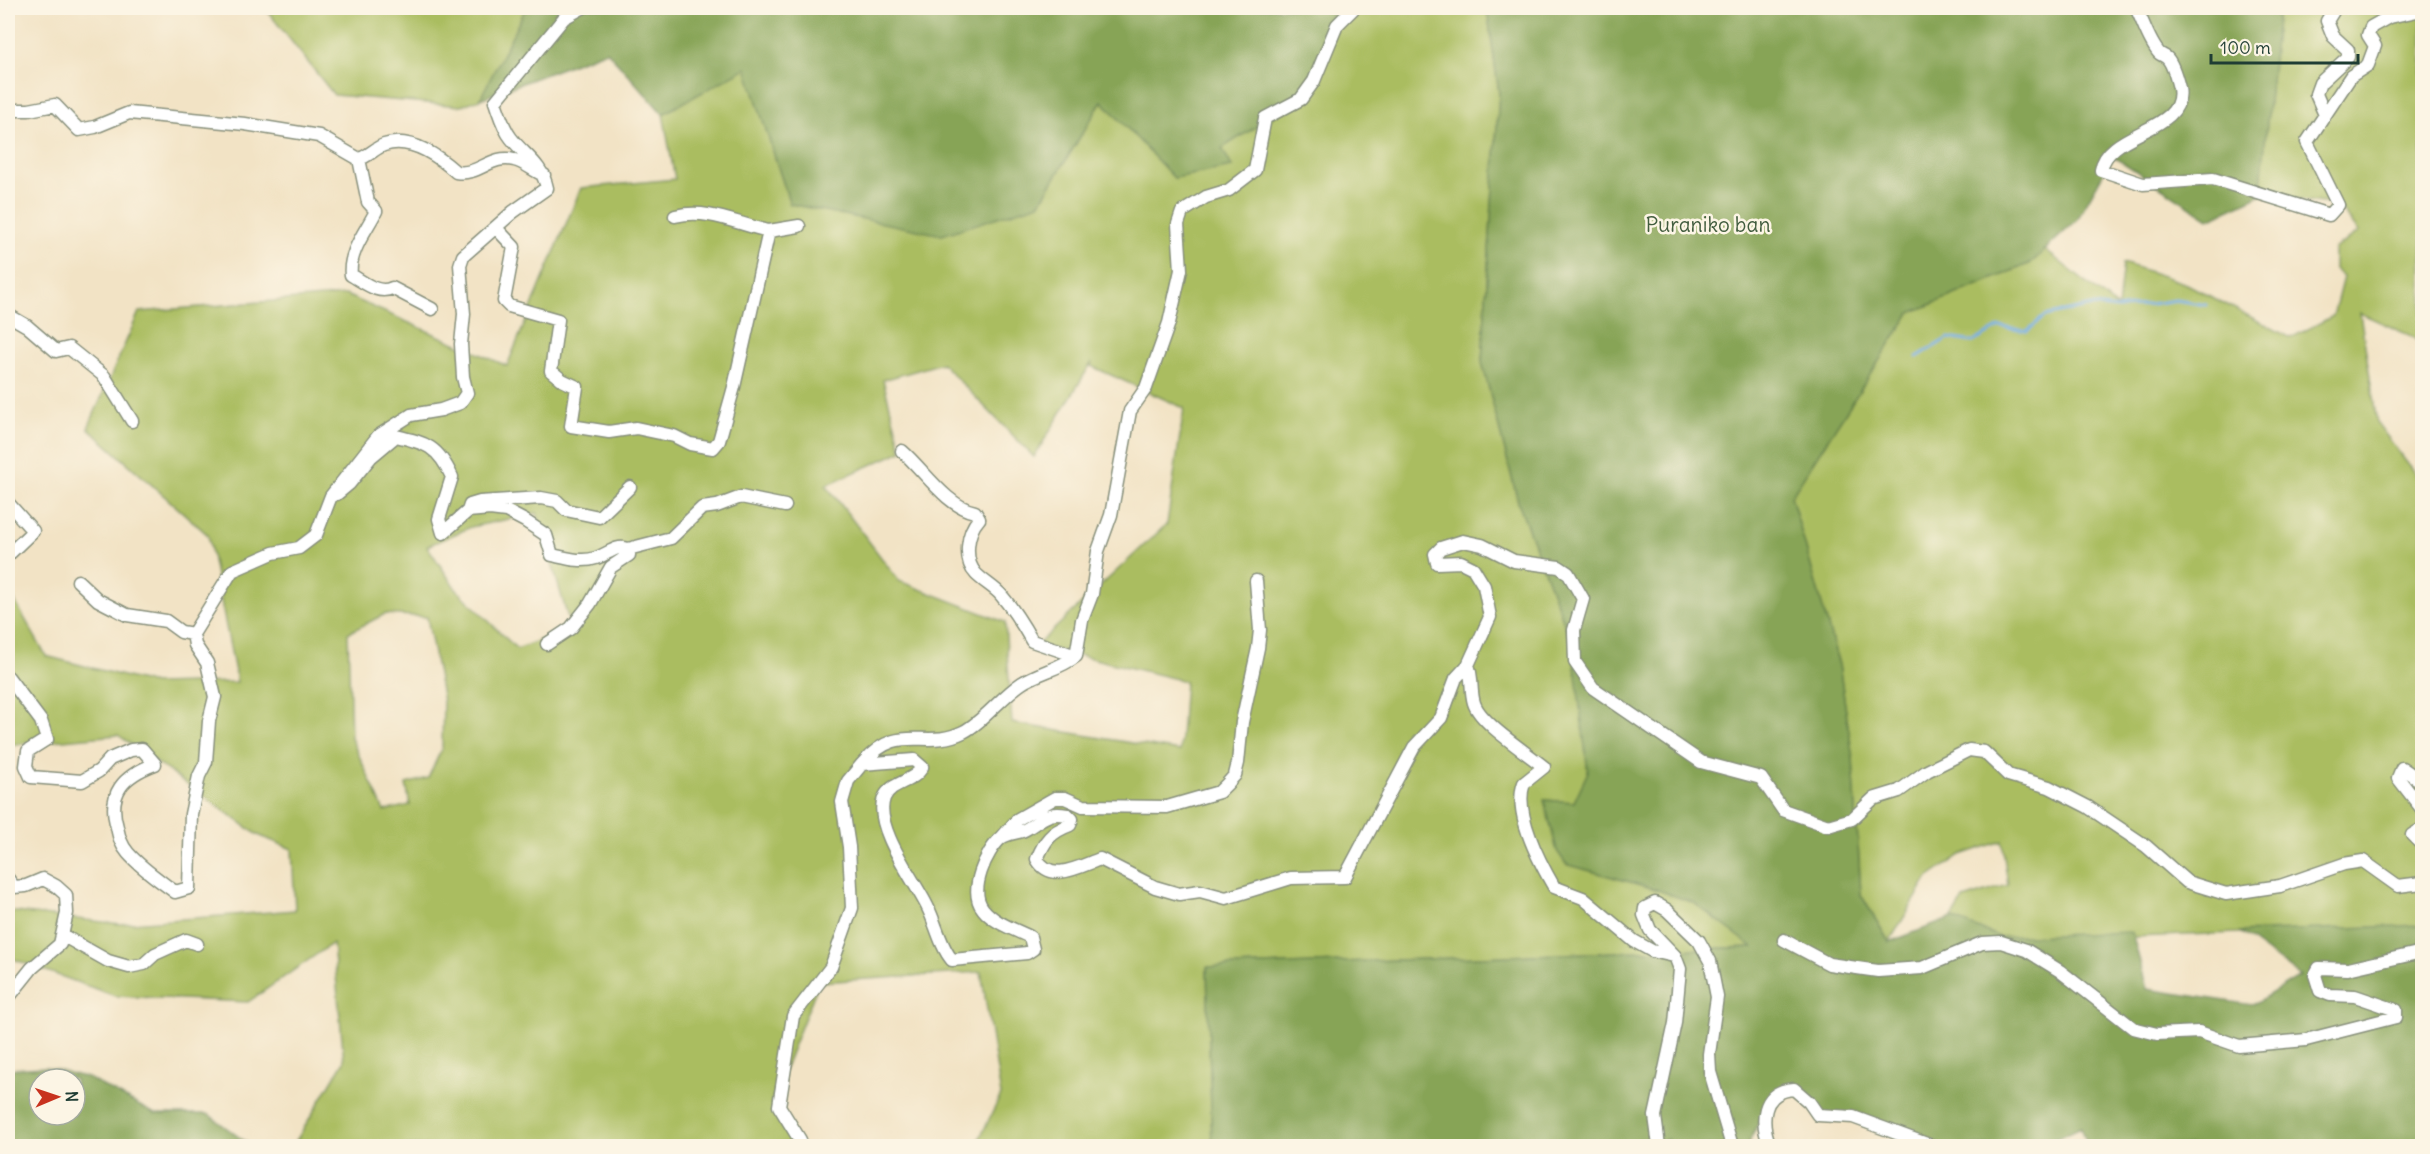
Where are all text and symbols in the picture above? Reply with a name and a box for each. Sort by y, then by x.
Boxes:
scale bar [2211,27,2358,65]
text: 100 m [2220,36,2271,59]
park label: Puraniko ban [1645,211,1771,238]
north arrow [27,1067,87,1127]
text: N [62,1091,82,1102]

